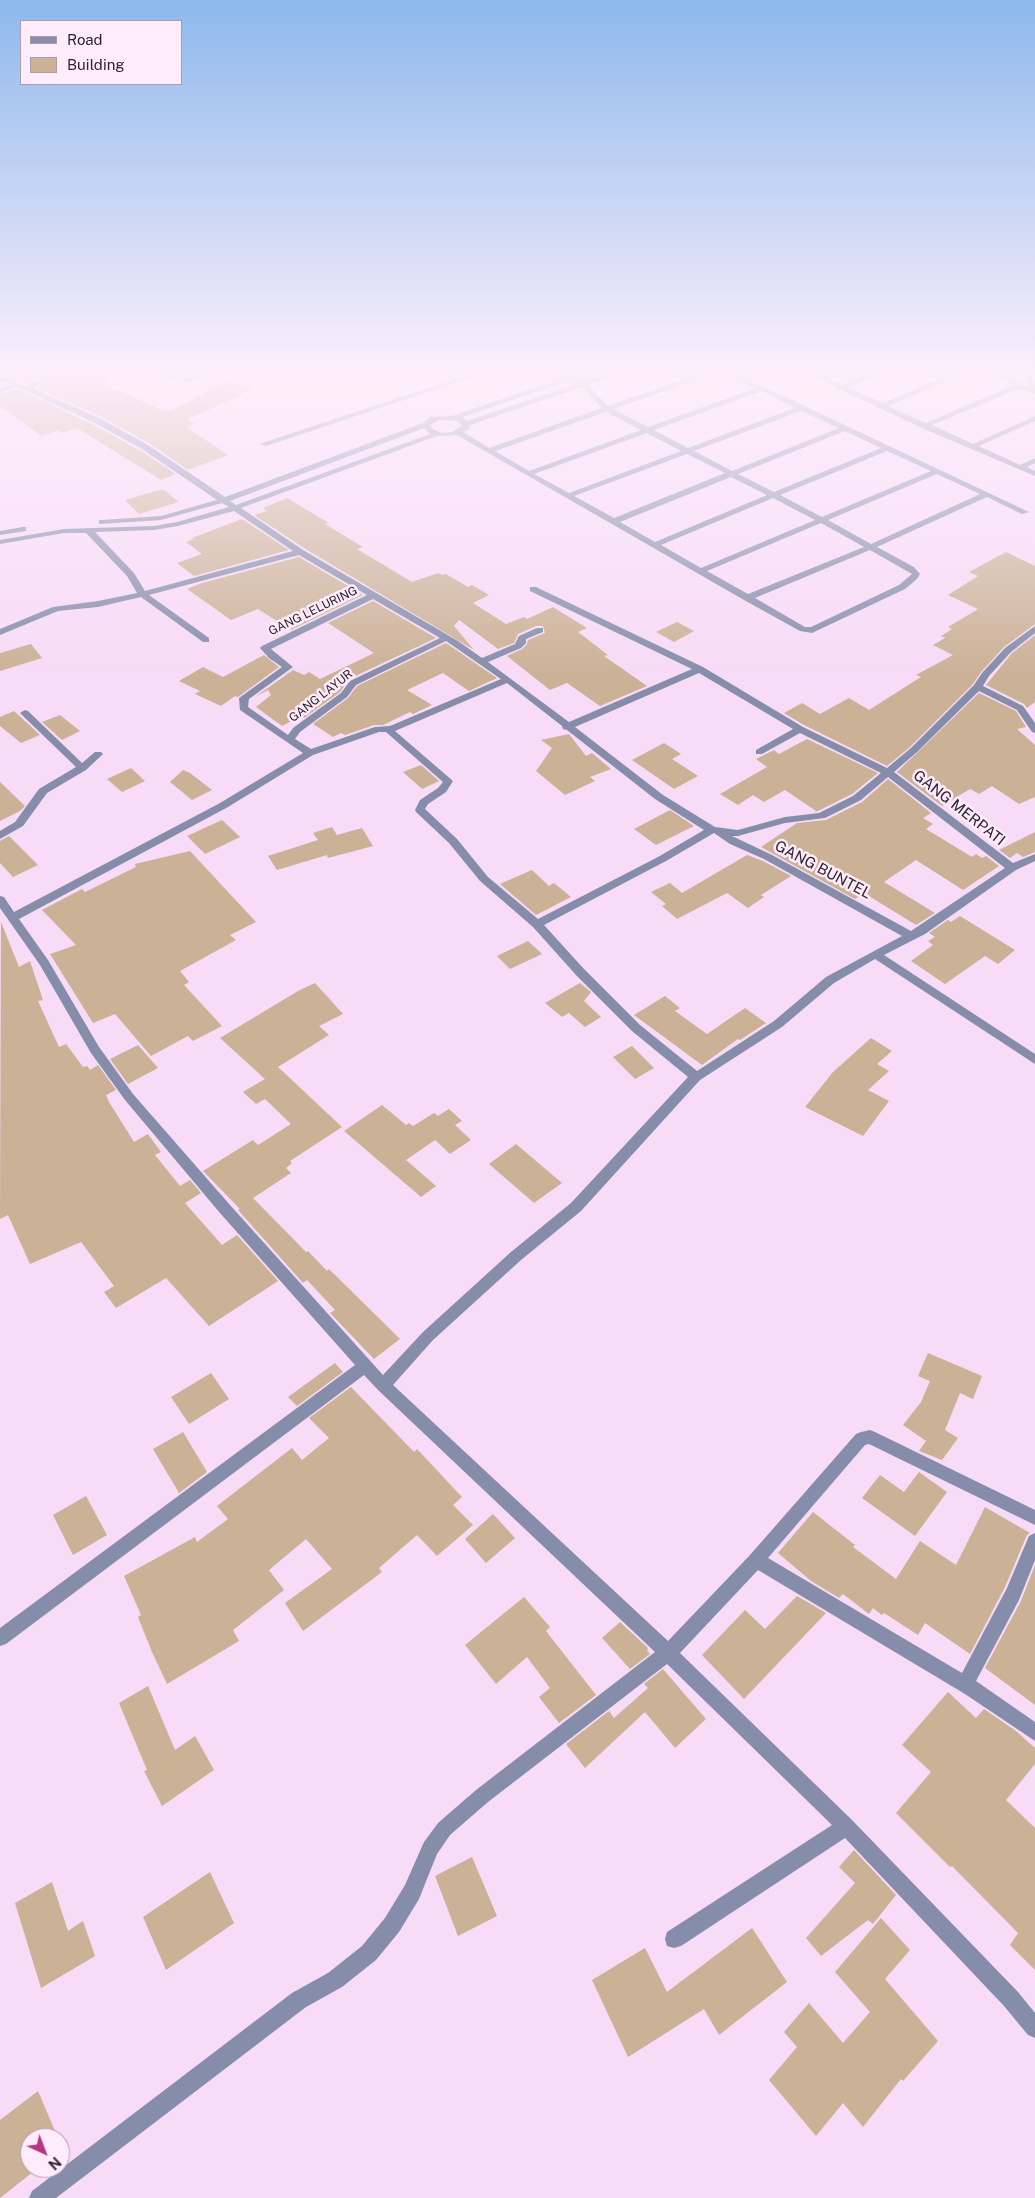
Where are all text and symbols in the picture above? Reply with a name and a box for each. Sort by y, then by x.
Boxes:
legend [20,20,182,85]
text: Road [67,31,103,48]
text: Building [67,56,125,73]
street label: GANG LELURING [266,583,360,639]
street label: GANG LAYUR [286,667,356,725]
street label: GANG MERPATI [909,767,1009,849]
street label: GANG BUNTEL [772,837,874,903]
north arrow [20,2128,70,2178]
text: N [45,2154,64,2173]

